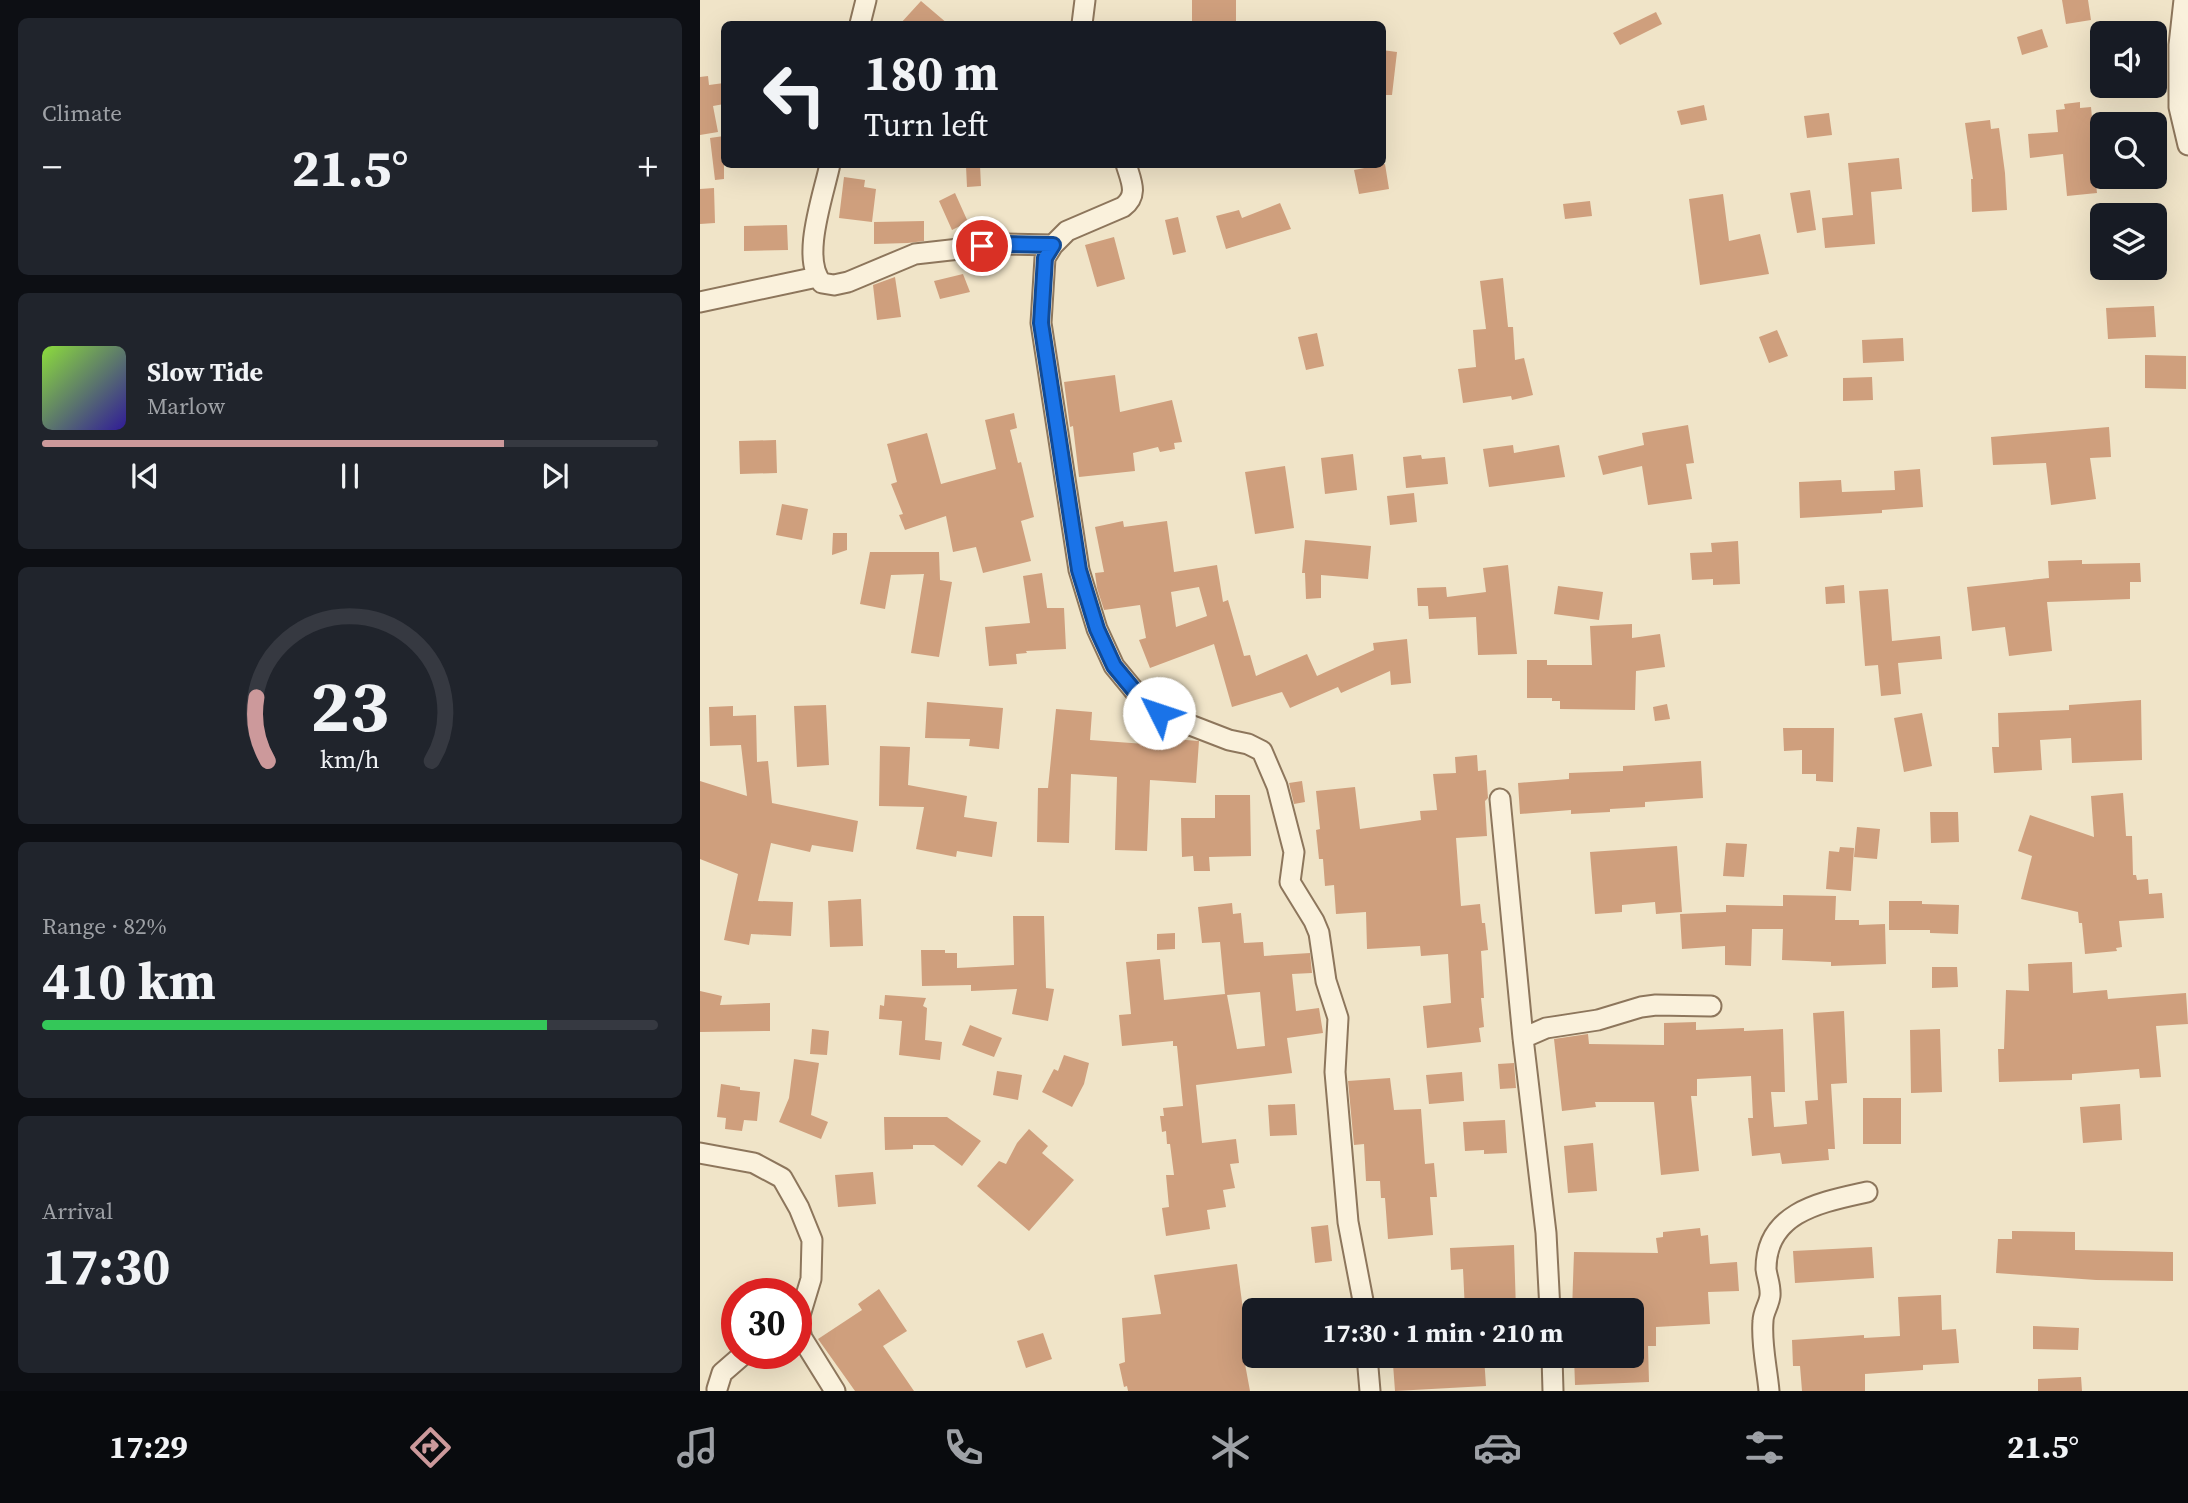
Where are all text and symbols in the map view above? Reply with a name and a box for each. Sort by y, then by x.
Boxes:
map controls [2090,21,2167,280]
button: sound [2090,21,2167,98]
text: 180 m [864,39,999,106]
icon: left [749,49,840,140]
text: Climate [42,97,122,129]
text: Turn left [864,103,988,147]
button: search [2090,112,2167,189]
text: 21.5° [291,132,409,203]
text: − [42,141,62,193]
text: + [638,141,658,193]
button: layers [2090,203,2167,280]
pin [952,216,1012,276]
icon: arrive [963,227,1001,265]
text: Slow Tide [147,354,263,390]
text: Marlow [147,390,225,422]
icon: previous [126,457,164,495]
icon: pause [331,457,369,495]
icon: next [536,457,574,495]
text: 23 [311,657,389,756]
position arrow [1122,676,1196,750]
text: km/h [320,742,380,776]
text: Range · 82% [42,910,167,942]
text: 410 km [42,945,216,1016]
text: Arrival [42,1195,113,1227]
text: 17:30 [42,1230,170,1301]
speed limit sign: 30 [721,1278,812,1369]
text: 17:30 · 1 min · 210 m [1323,1315,1563,1351]
icon: directions [406,1423,455,1472]
icon: music [673,1423,722,1472]
icon: phone [939,1423,988,1472]
icon: climate [1206,1423,1255,1472]
icon: car [1473,1423,1522,1472]
icon: filters [1740,1423,1789,1472]
text: 17:29 [109,1425,188,1469]
text: 21.5° [2007,1425,2079,1469]

